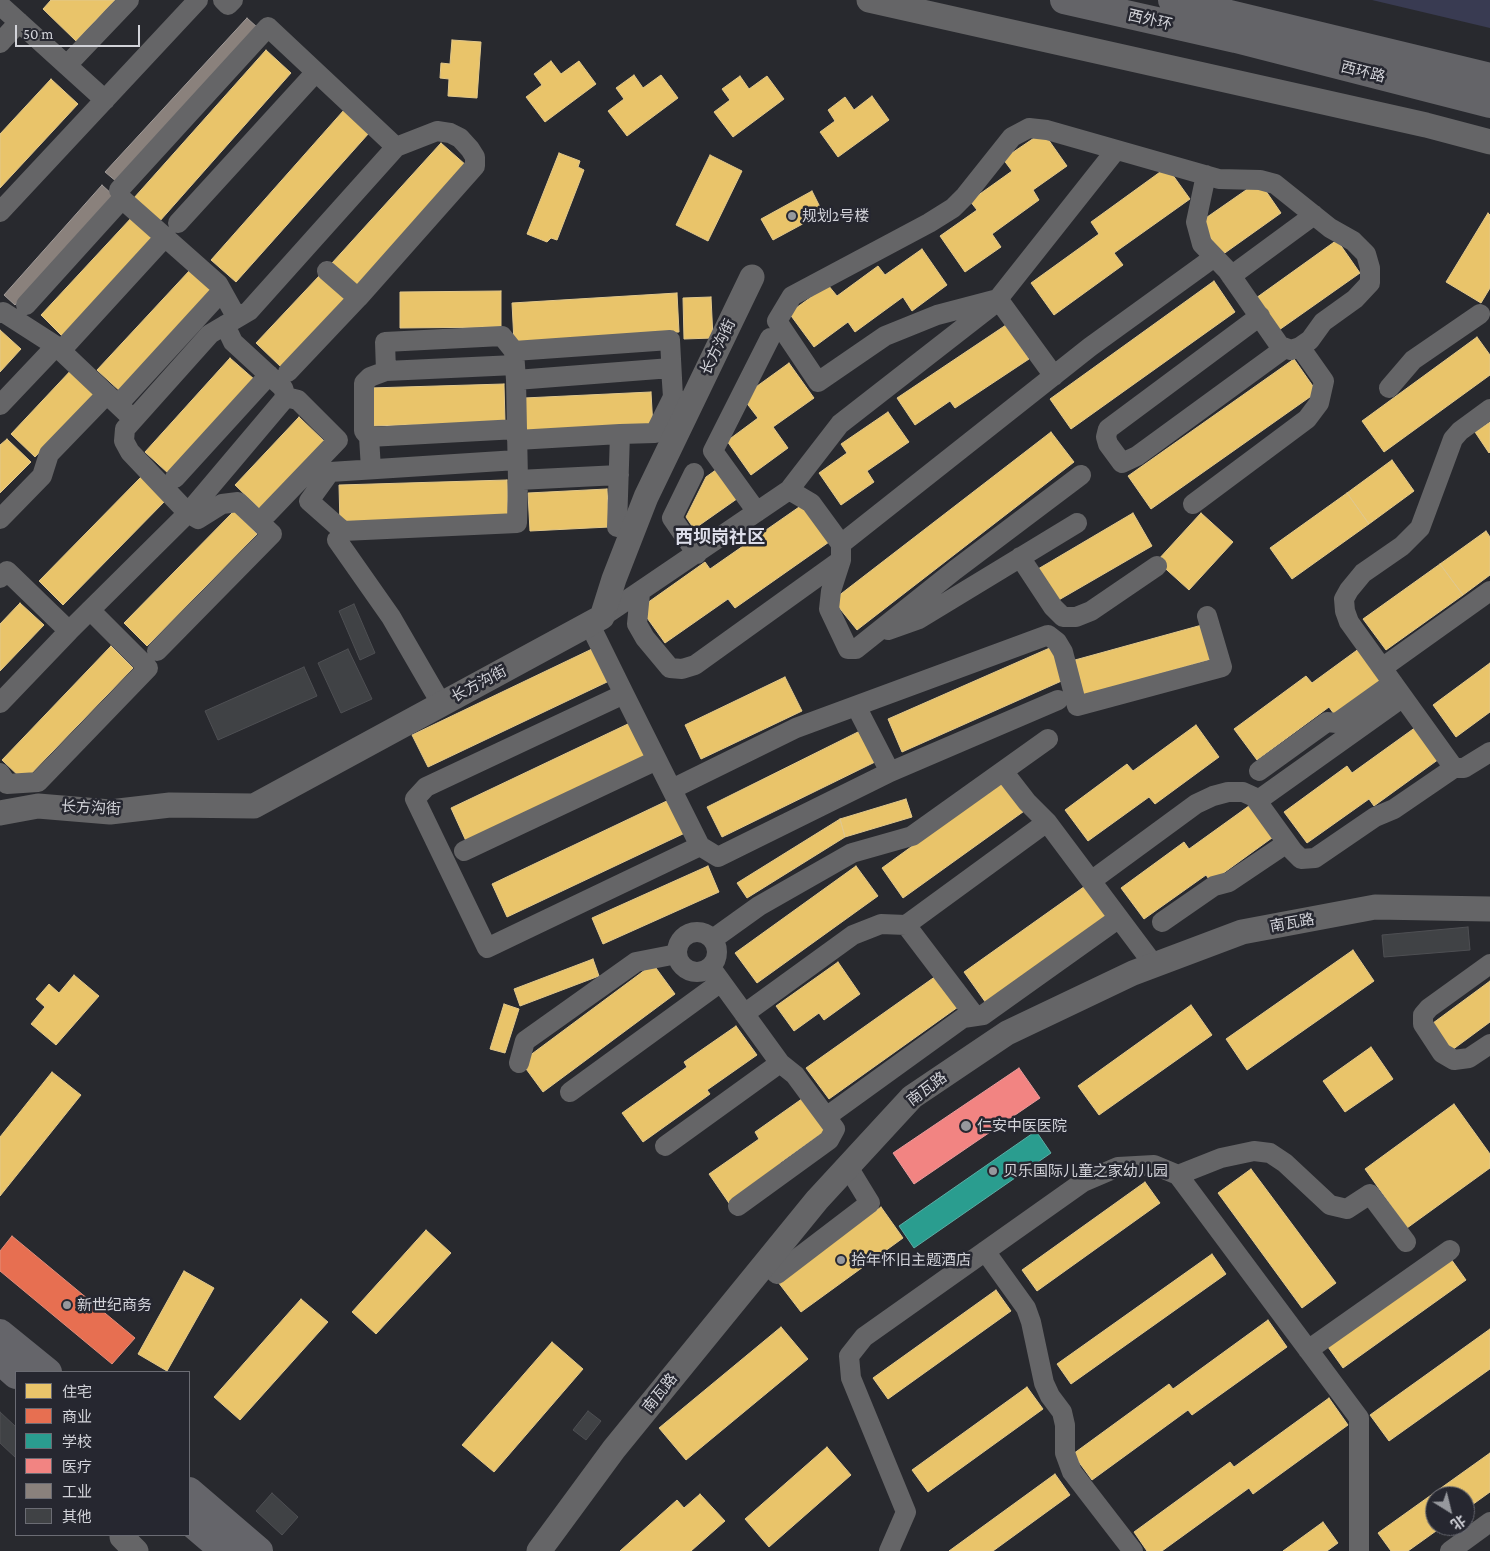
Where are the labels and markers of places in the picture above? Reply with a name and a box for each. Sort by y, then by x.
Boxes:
place label: 规划2号楼 [802,207,869,225]
marker: 规划2号楼 [786,210,798,222]
place label: 仁安中医医院 [977,1117,1067,1135]
marker: 仁安中医医院 [959,1119,973,1133]
place label: 贝乐国际儿童之家幼儿园 [1003,1162,1168,1180]
marker: 贝乐国际儿童之家幼儿园 [987,1165,999,1177]
place label: 拾年怀旧主题酒店 [851,1251,971,1269]
marker: 拾年怀旧主题酒店 [835,1254,847,1266]
place label: 新世纪商务 [77,1296,152,1314]
marker: 新世纪商务 [61,1299,73,1311]

